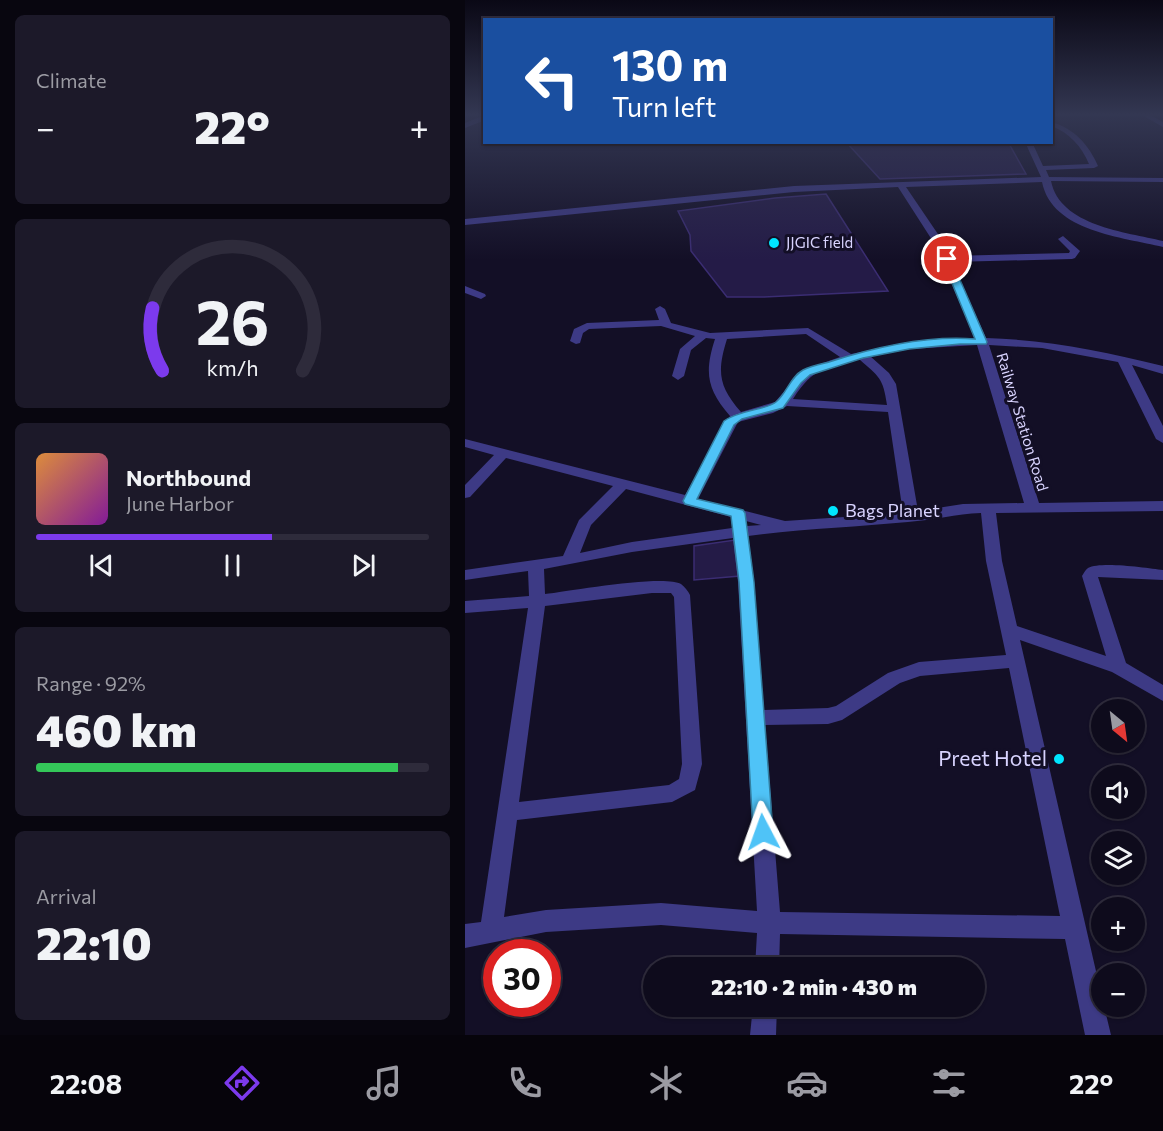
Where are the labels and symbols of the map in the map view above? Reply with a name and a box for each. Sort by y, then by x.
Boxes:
place label: JJGIC field [786,233,853,251]
pin [921,233,972,284]
marker: JJGIC field [767,236,781,250]
street label: Railway Station Road [993,350,1053,493]
place label: Bags Planet [845,499,940,521]
marker: Bags Planet [826,504,840,518]
north arrow [1091,699,1145,753]
place label: Preet Hotel [938,745,1047,770]
marker: Preet Hotel [1052,752,1066,766]
position arrow [731,800,795,864]
speed limit sign: 30 [483,939,561,1017]

